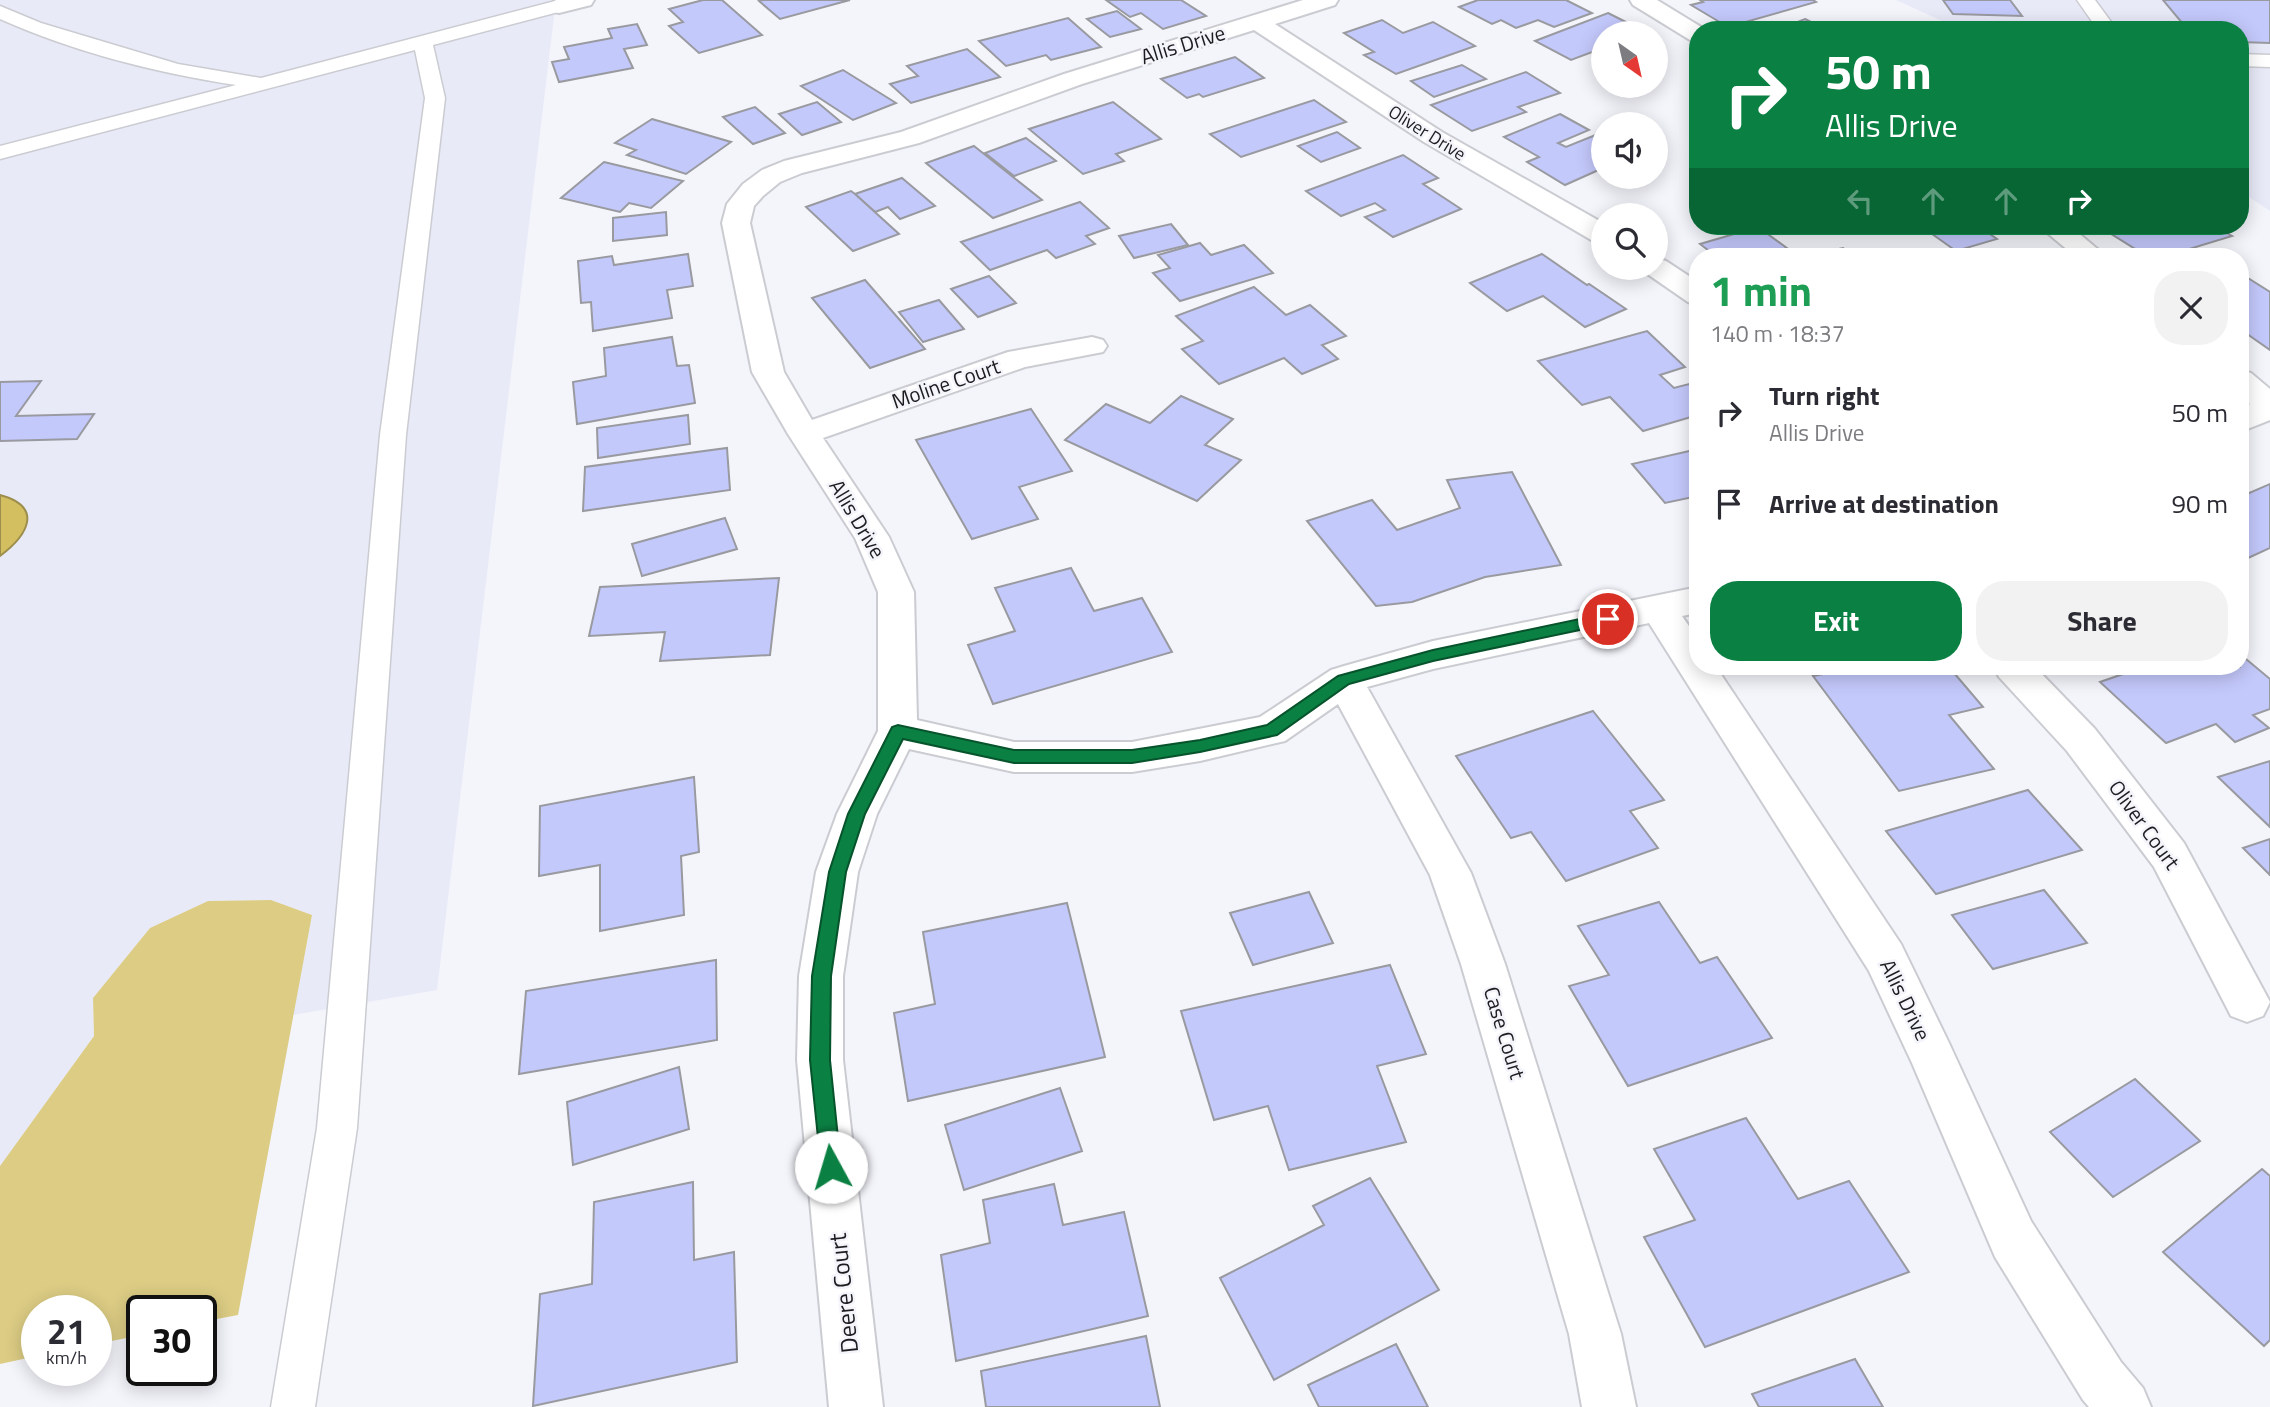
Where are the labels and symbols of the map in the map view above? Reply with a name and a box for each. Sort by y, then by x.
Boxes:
street label: Allis Drive [1136,16,1229,72]
north arrow [1591,21,1668,98]
street label: Oliver Drive [1383,98,1471,167]
street label: Moline Court [887,349,1005,417]
street label: Allis Drive [822,473,894,564]
pin [1578,589,1638,649]
street label: Oliver Court [2101,773,2189,876]
street label: Allis Drive [1872,953,1939,1046]
street label: Case Court [1476,983,1534,1083]
position arrow [794,1130,868,1204]
street label: Deere Court [819,1231,867,1355]
speed limit sign: 30 [126,1295,217,1386]

